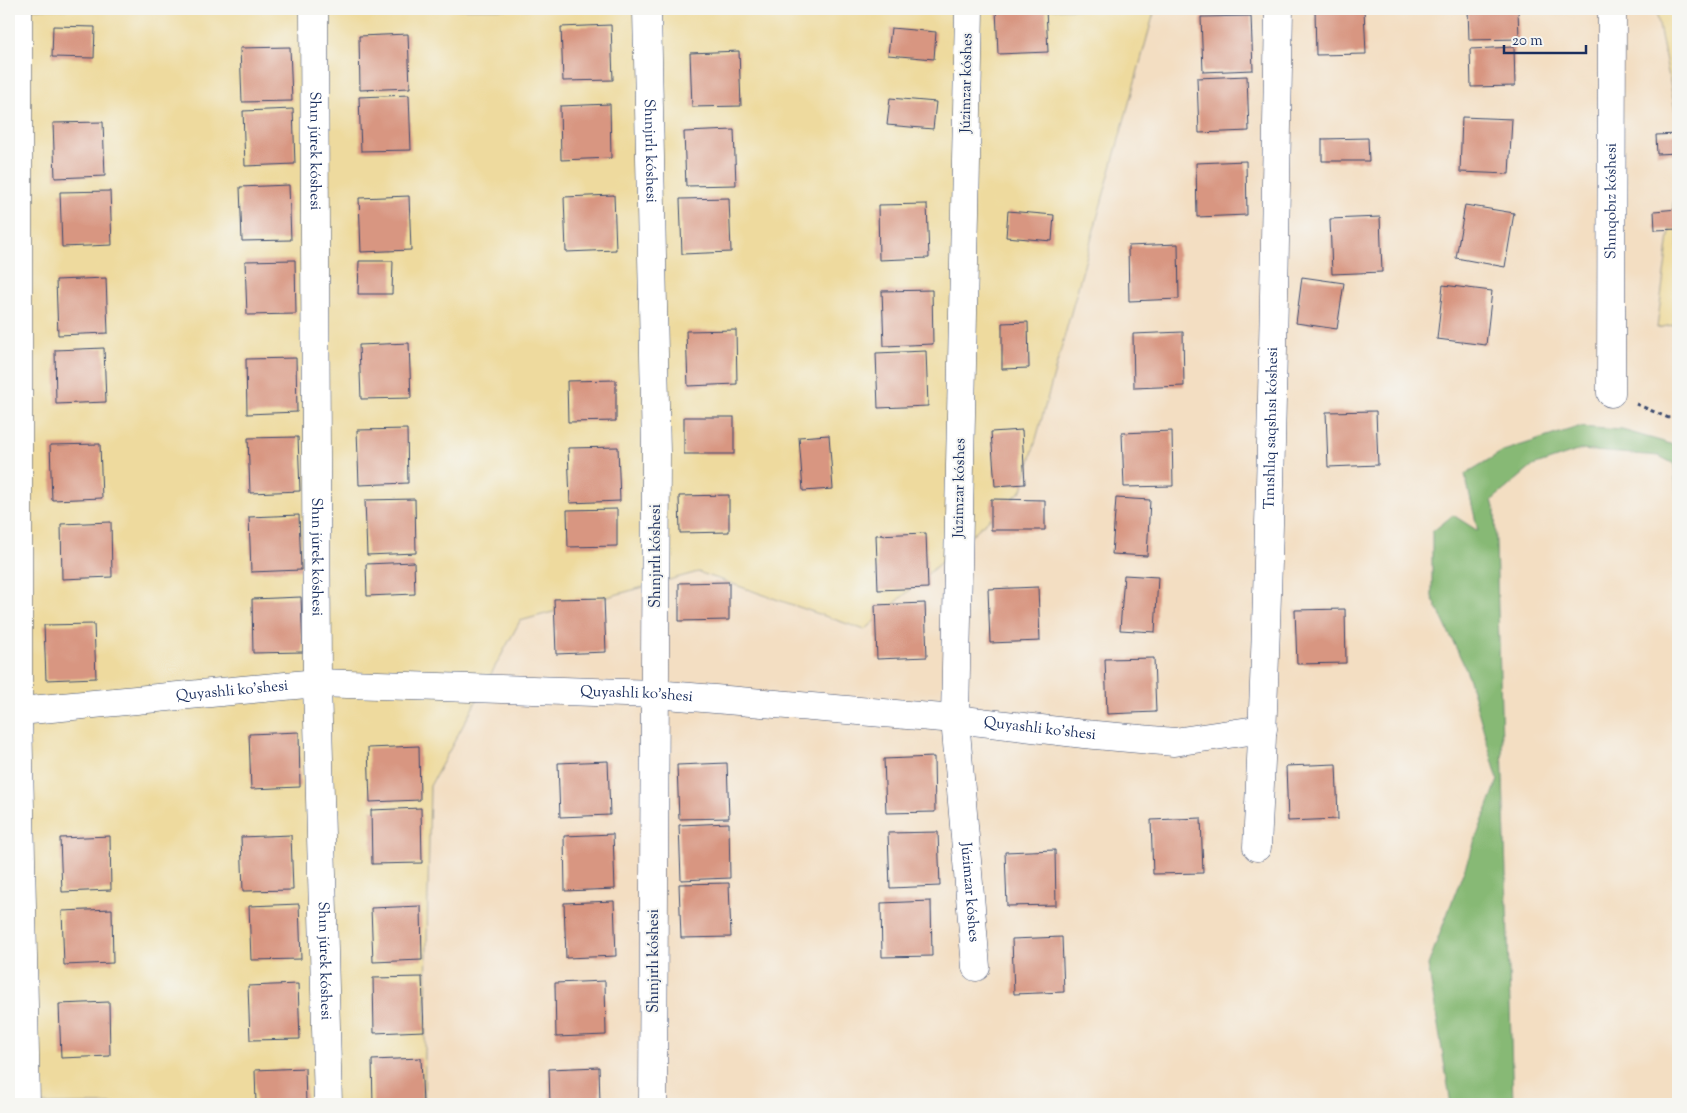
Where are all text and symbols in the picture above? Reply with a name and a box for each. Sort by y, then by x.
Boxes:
scale bar [1504,22,1587,54]
text: 20 m [1512,31,1543,52]
street label: Júzimzar kóshes [956,33,978,134]
street label: Shın júrek kóshesi [304,92,325,210]
street label: Shınjırlı kóshesi [638,99,661,203]
street label: Shınqobız kóshesi [1601,143,1622,259]
street label: Tınıshlıq saqshısı kóshesi [1259,347,1284,510]
street label: Júzimzar kóshes [949,438,971,539]
street label: Shın júrek kóshesi [306,498,327,616]
street label: Shınjırlı kóshesi [646,504,667,608]
street label: Quyashli ko'shesi [175,675,289,707]
street label: Quyashli ko'shesi [580,681,694,708]
street label: Quyashli ko'shesi [983,712,1097,746]
street label: Júzimzar kóshes [955,840,984,943]
street label: Shın júrek kóshesi [312,901,336,1021]
street label: Shınjırlı kóshesi [644,909,665,1013]

